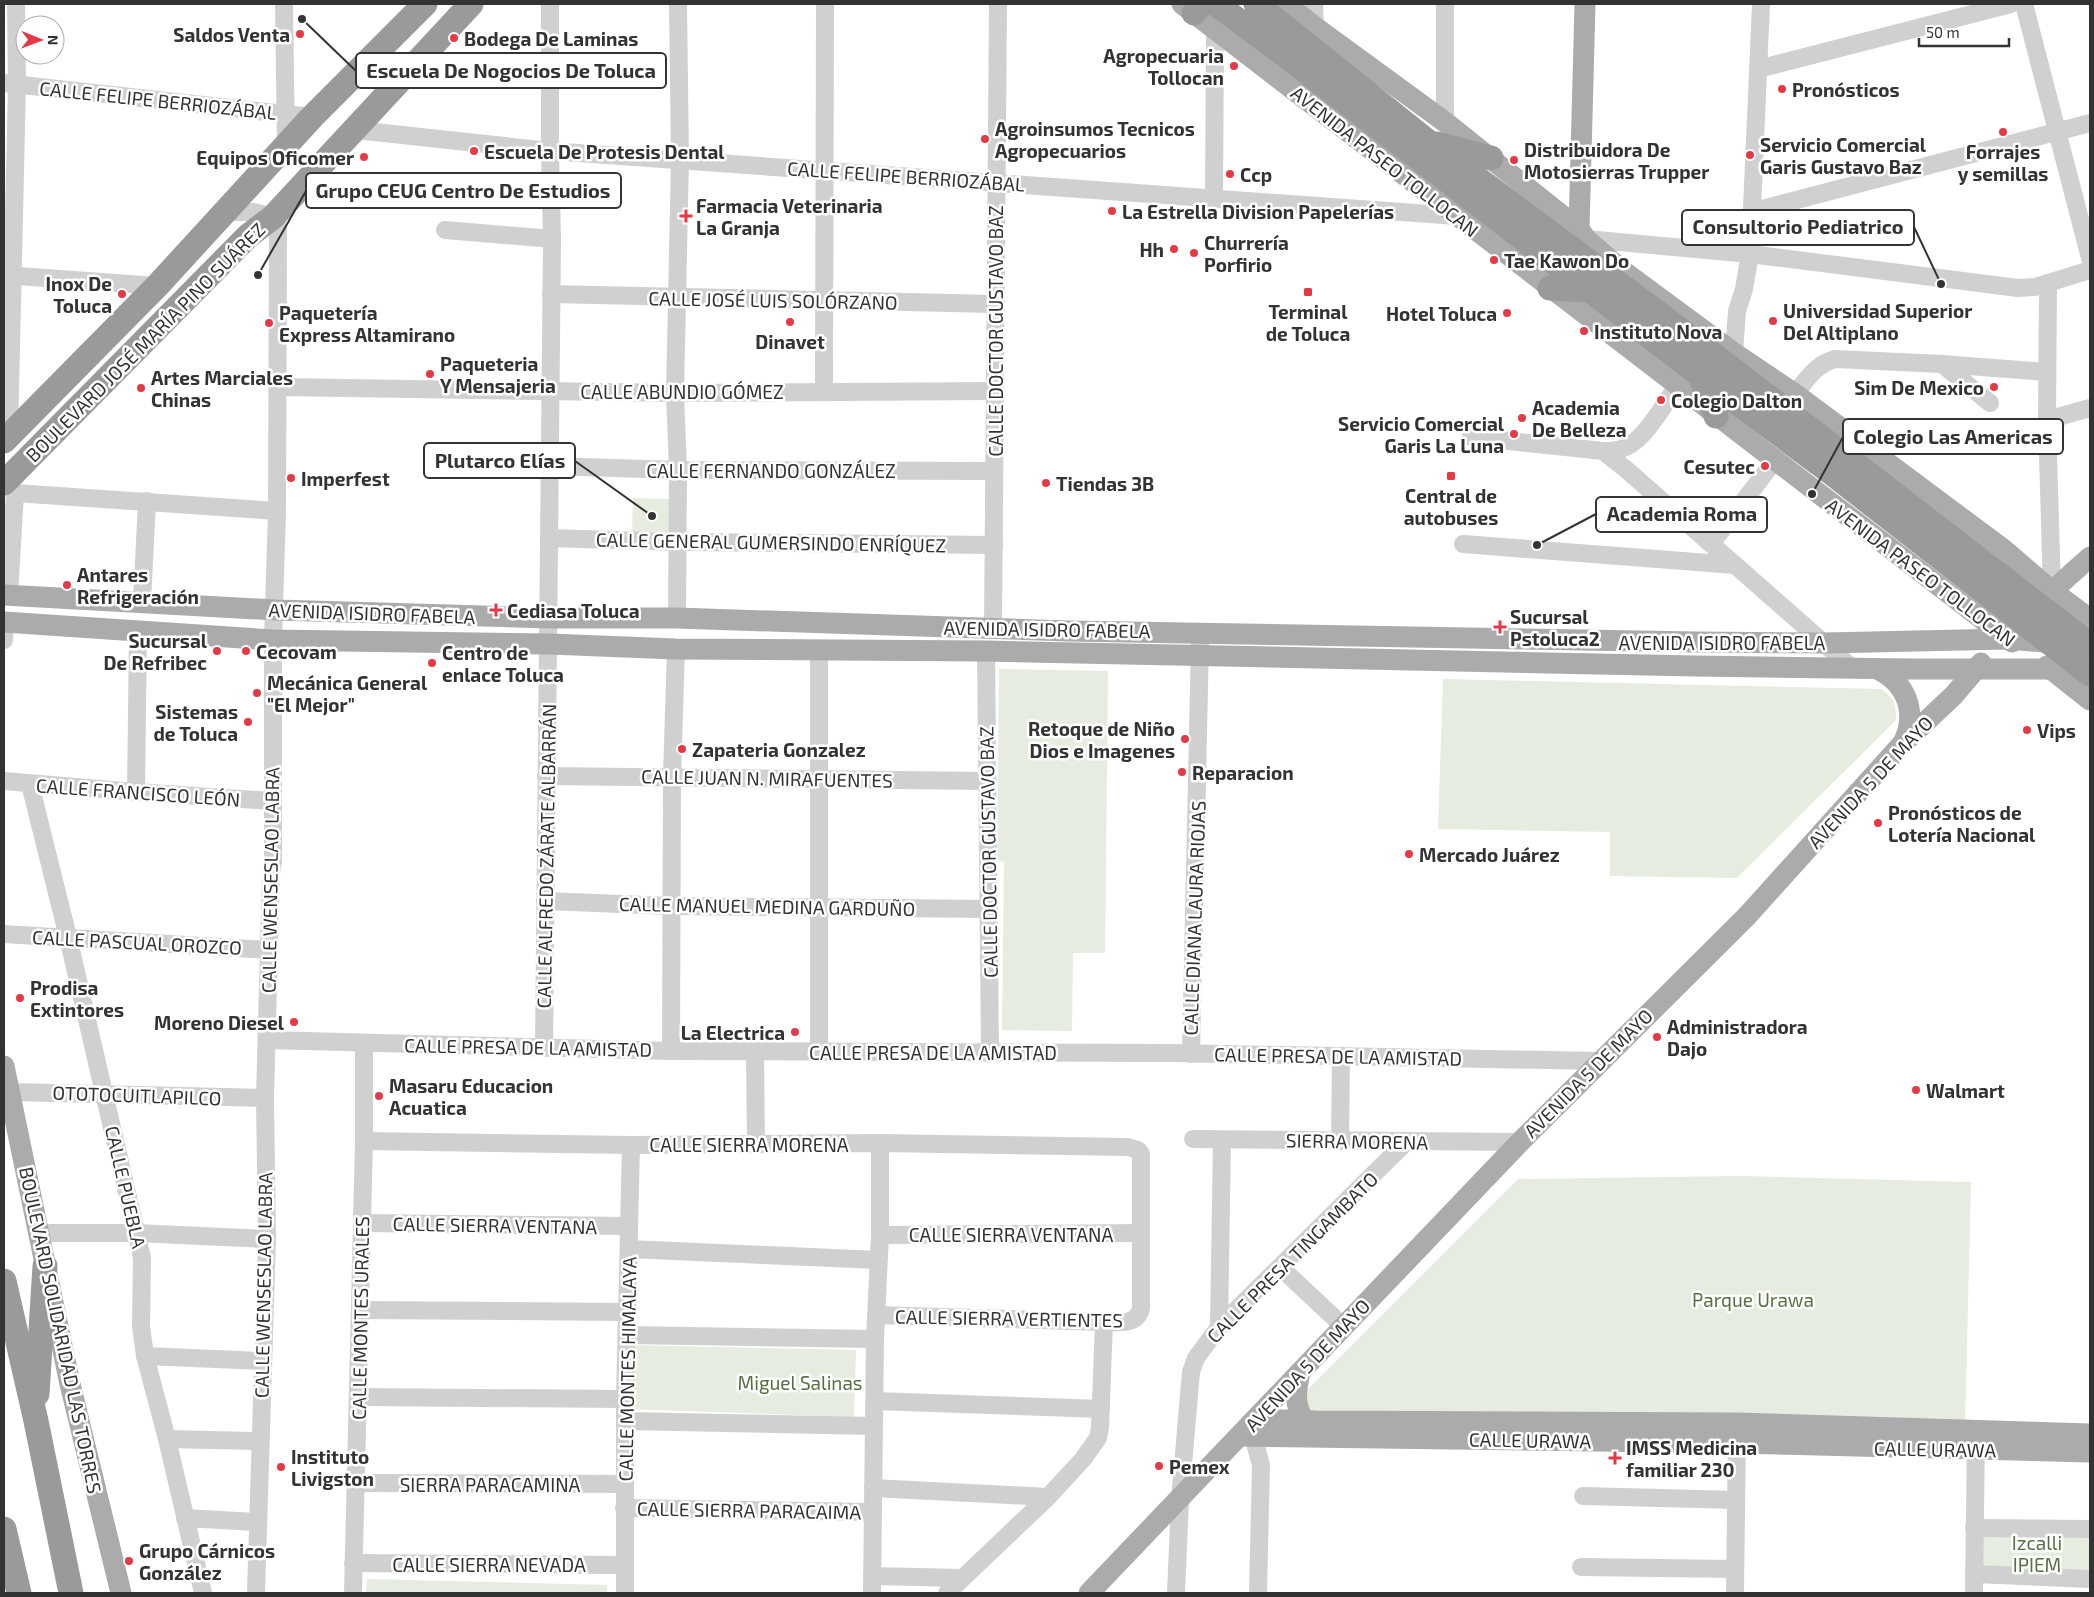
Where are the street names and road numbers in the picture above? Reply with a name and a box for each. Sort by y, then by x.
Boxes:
street label: CALLE FELIPE BERRIOZÁBAL [38,76,278,124]
street label: AVENIDA PASEO TOLLOCAN [1287,81,1483,241]
street label: CALLE FELIPE BERRIOZÁBAL [786,156,1026,196]
street label: CALLE DOCTOR GUSTAVO BAZ [984,205,1007,457]
street label: BOULEVARD JOSÉ MARÍA PINO SUÁREZ [21,218,269,466]
street label: CALLE JOSÉ LUIS SOLÓRZANO [648,286,898,314]
street label: CALLE ABUNDIO GÓMEZ [580,380,784,403]
street label: CALLE FERNANDO GONZÁLEZ [646,459,896,482]
street label: AVENIDA PASEO TOLLOCAN [1822,493,2020,651]
street label: CALLE GENERAL GUMERSINDO ENRÍQUEZ [596,527,946,557]
street label: AVENIDA ISIDRO FABELA [268,598,476,628]
street label: AVENIDA ISIDRO FABELA [943,616,1151,642]
street label: AVENIDA ISIDRO FABELA [1619,631,1826,654]
street label: CALLE ALFREDO ZÁRATE ALBARRÁN [532,703,560,1009]
street label: AVENIDA 5 DE MAYO [1803,711,1937,853]
street label: CALLE DOCTOR GUSTAVO BAZ [974,726,1002,978]
street label: CALLE JUAN N. MIRAFUENTES [641,764,893,792]
street label: CALLE WENSESLAO LABRA [257,767,283,993]
street label: CALLE FRANCISCO LEÓN [35,773,241,811]
street label: CALLE DIANA LAURA RIOJAS [1178,800,1210,1036]
street label: CALLE MANUEL MEDINA GARDUÑO [619,892,915,920]
street label: CALLE PASCUAL OROZCO [32,925,242,959]
street label: AVENIDA 5 DE MAYO [1519,1004,1657,1142]
street label: CALLE PRESA DE LA AMISTAD [404,1033,652,1061]
street label: CALLE PRESA DE LA AMISTAD [809,1041,1057,1064]
street label: CALLE PRESA DE LA AMISTAD [1214,1042,1462,1070]
street label: OTOTOCUITLAPILCO [52,1081,222,1109]
street label: CALLE PUEBLA [101,1124,151,1251]
street label: SIERRA MORENA [1286,1128,1429,1154]
street label: CALLE SIERRA MORENA [649,1133,849,1156]
street label: BOULEVARD SOLIDARIDAD LAS TORRES [15,1164,107,1496]
street label: CALLE PRESA TINGAMBATO [1202,1167,1382,1347]
street label: CALLE WENSESLAO LABRA [250,1172,276,1398]
street label: CALLE SIERRA VENTANA [393,1212,598,1238]
street label: CALLE MONTES URALES [347,1216,373,1420]
street label: CALLE SIERRA VENTANA [909,1223,1113,1246]
street label: CALLE MONTES HIMALAYA [614,1256,640,1482]
street label: AVENIDA 5 DE MAYO [1240,1294,1374,1436]
street label: CALLE SIERRA VERTIENTES [895,1305,1123,1331]
street label: CALLE URAWA [1469,1427,1592,1453]
street label: CALLE URAWA [1874,1436,1997,1462]
street label: SIERRA PARACAMINA [400,1473,581,1496]
street label: CALLE SIERRA PARACAIMA [637,1497,862,1523]
street label: CALLE SIERRA NEVADA [392,1553,586,1576]

